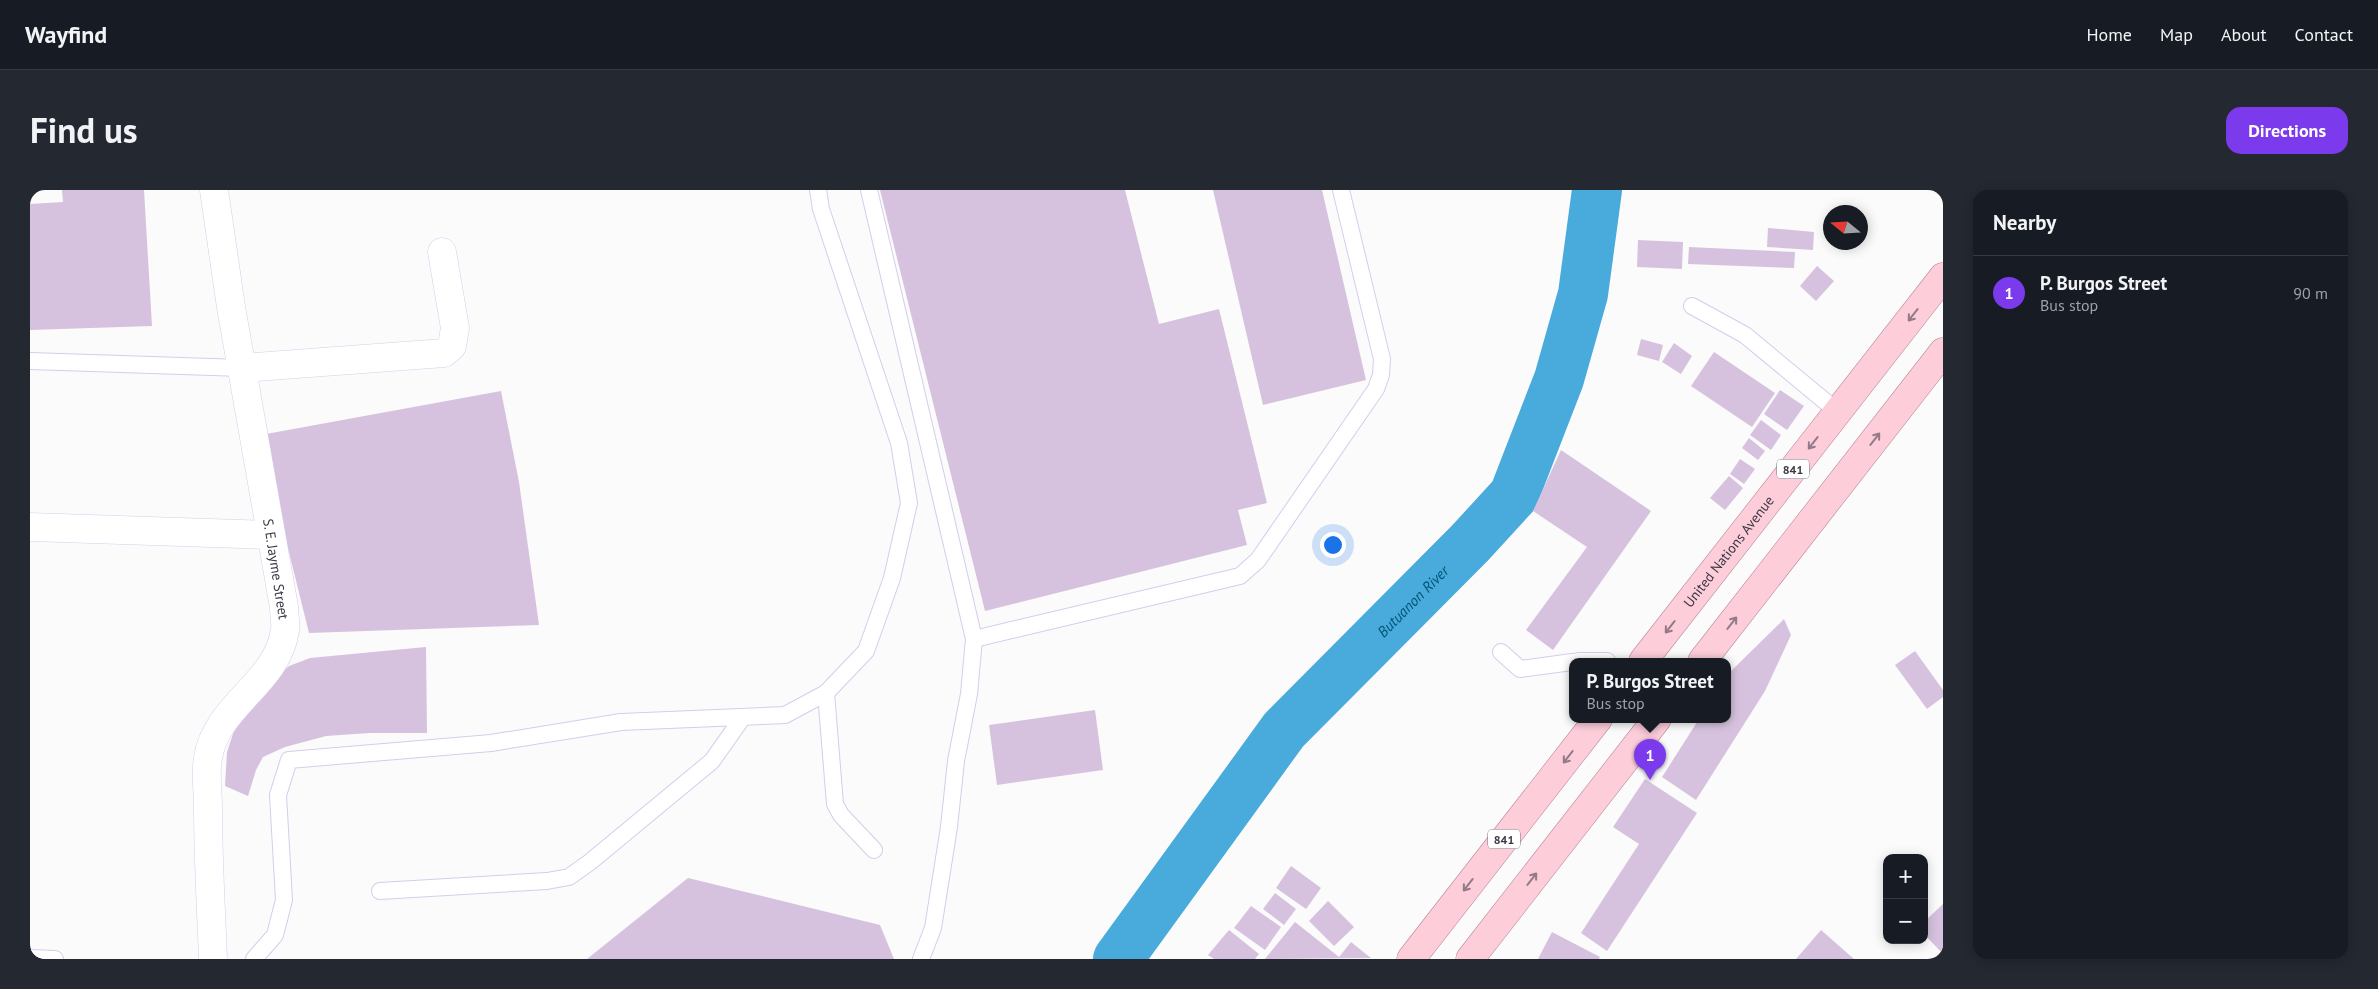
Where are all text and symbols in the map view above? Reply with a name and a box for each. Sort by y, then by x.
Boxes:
text: Wayfind [25,19,107,50]
text: Home [2086,23,2132,46]
text: Map [2160,23,2193,46]
text: About [2221,23,2267,46]
text: Contact [2295,23,2353,46]
text: Find us [30,107,138,153]
button: Directions [2226,107,2348,154]
north arrow [1823,205,1868,250]
text: Nearby [1993,209,2056,236]
text: P. Burgos Street [2040,271,2167,295]
text: 1 [2004,283,2014,303]
text: 90 m [2293,283,2328,303]
text: Bus stop [2040,295,2098,315]
one-way arrow [1908,308,1918,322]
one-way arrow [1870,432,1880,446]
one-way arrow [1808,437,1819,450]
road number: 841 [1777,460,1809,478]
street label: United Nations Avenue [1679,492,1778,611]
street label: S. E. Jayme Street [259,517,293,621]
your location [1320,532,1346,558]
water label: Butuanon River [1373,560,1453,641]
one-way arrow [1727,616,1737,630]
one-way arrow [1665,620,1675,634]
popup [1569,658,1731,723]
text: P. Burgos Street [1586,669,1714,693]
text: Bus stop [1586,693,1645,713]
pin: 1 [1634,739,1666,780]
one-way arrow [1563,750,1574,763]
road number: 841 [1488,830,1520,849]
map controls [1883,854,1928,944]
button: + [1883,854,1928,899]
one-way arrow [1527,873,1538,886]
one-way arrow [1463,878,1474,891]
button: − [1883,899,1928,944]

